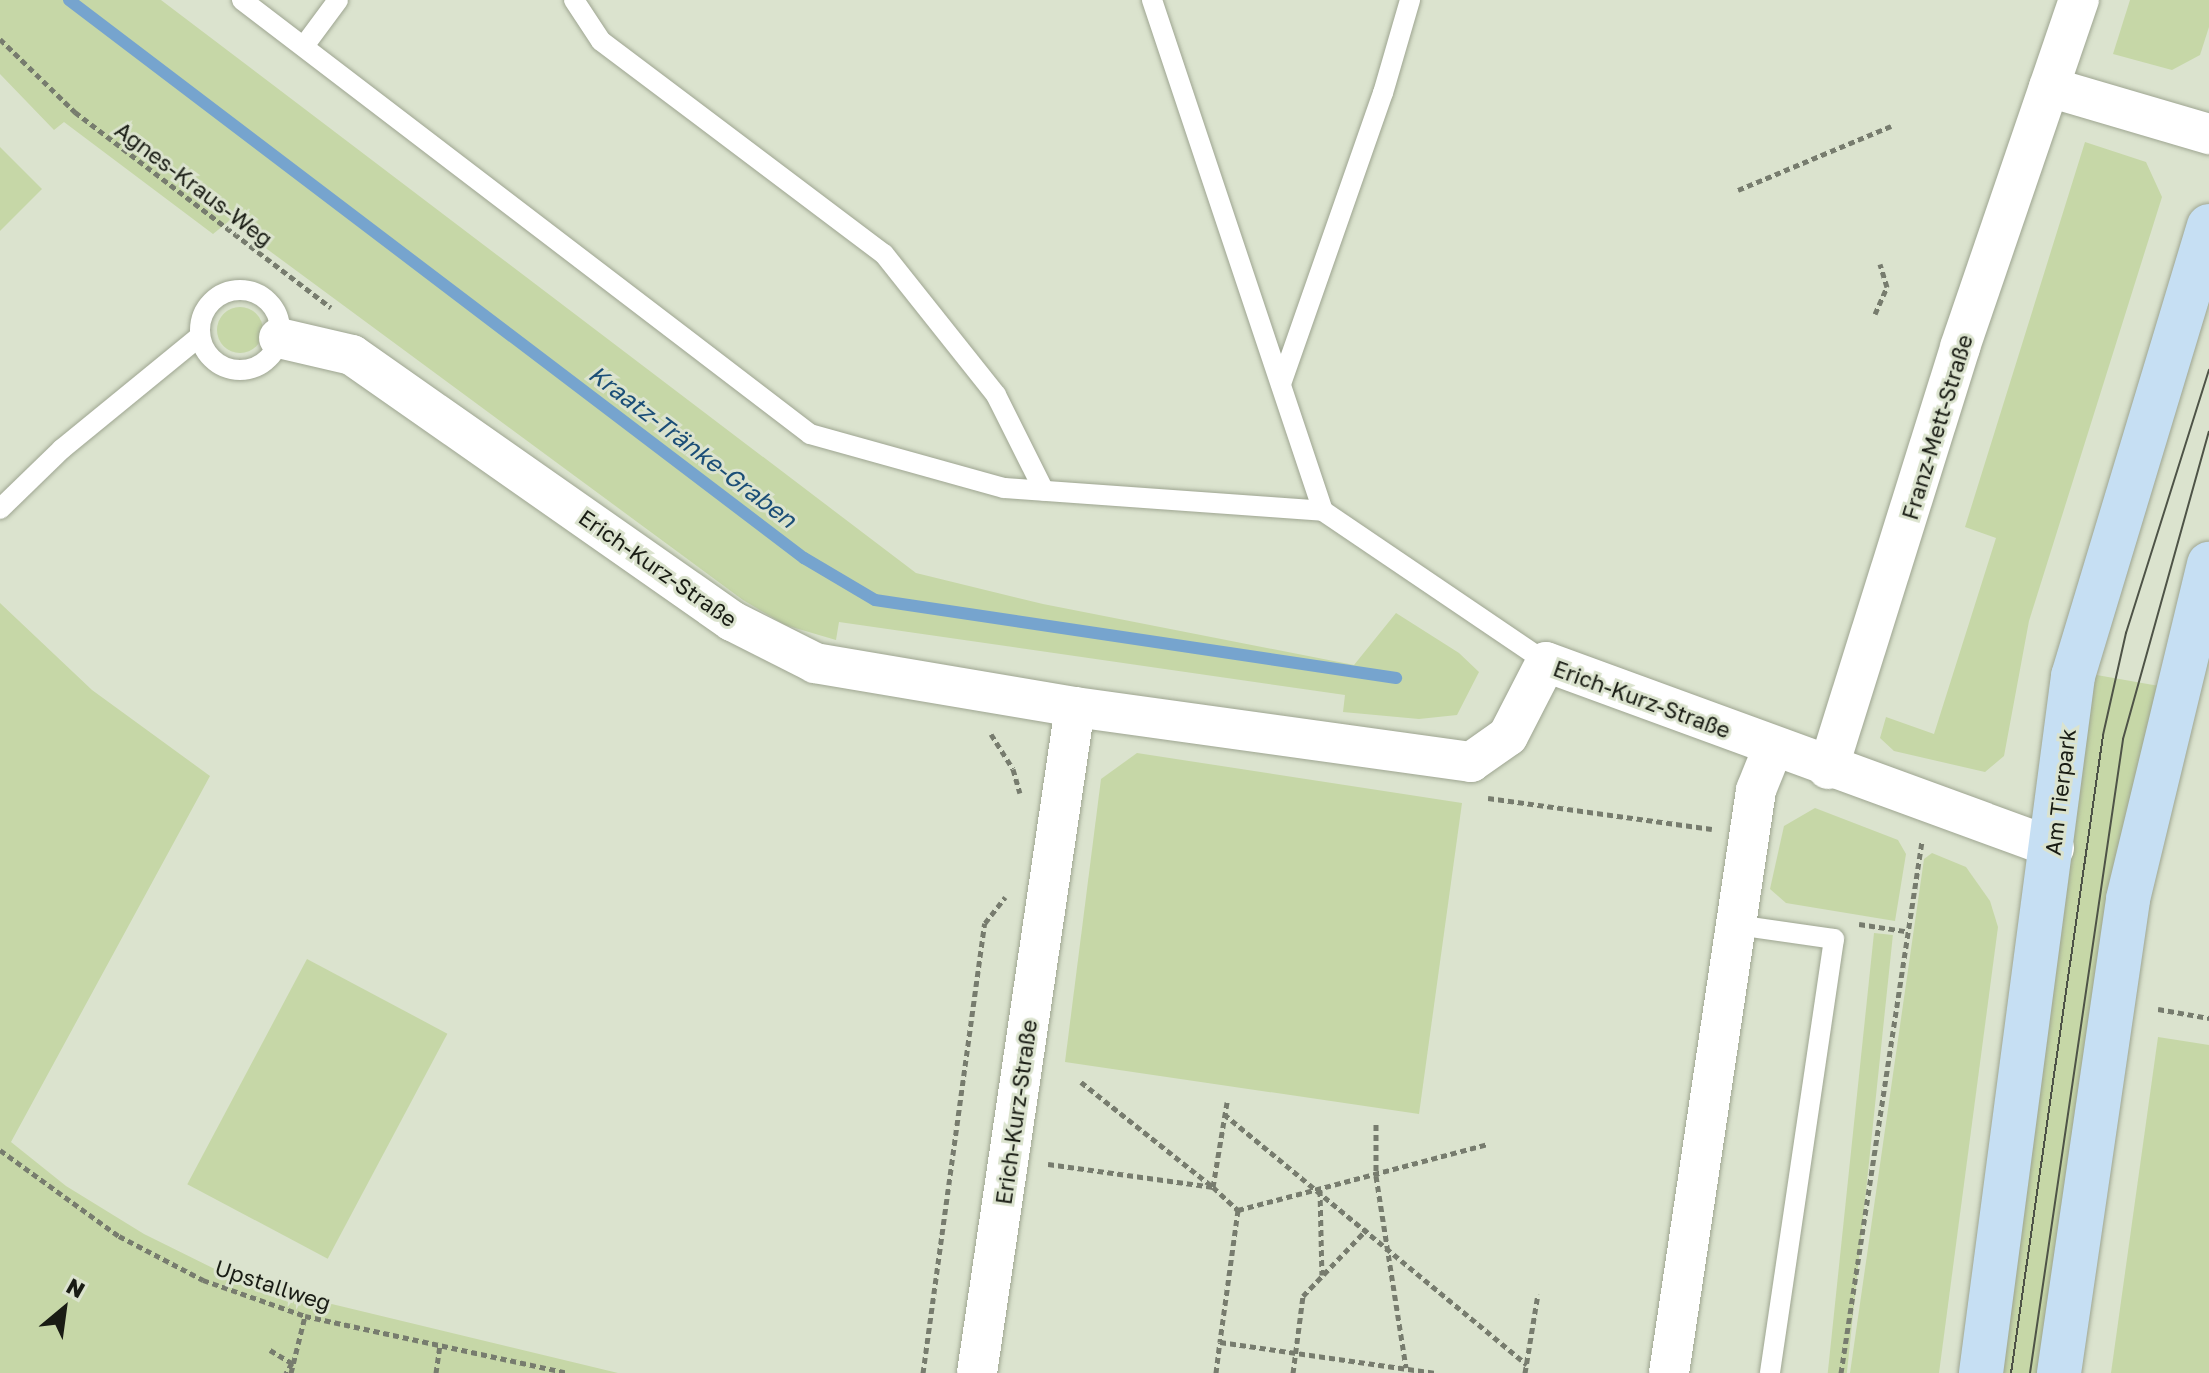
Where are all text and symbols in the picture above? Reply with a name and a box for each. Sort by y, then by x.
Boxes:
street label: Agnes-Kraus-Weg [110,116,278,252]
street label: Franz-Mett-Straße [1896,331,1978,523]
water label: Kraatz-Tränke-Graben [584,359,802,533]
street label: Erich-Kurz-Straße [574,504,742,632]
street label: Erich-Kurz-Straße [1550,655,1734,743]
street label: Am Tierpark [2039,727,2081,857]
street label: Erich-Kurz-Straße [990,1018,1042,1206]
street label: Upstallweg [212,1254,334,1316]
north arrow [24,1269,104,1349]
text: N [62,1272,90,1303]

